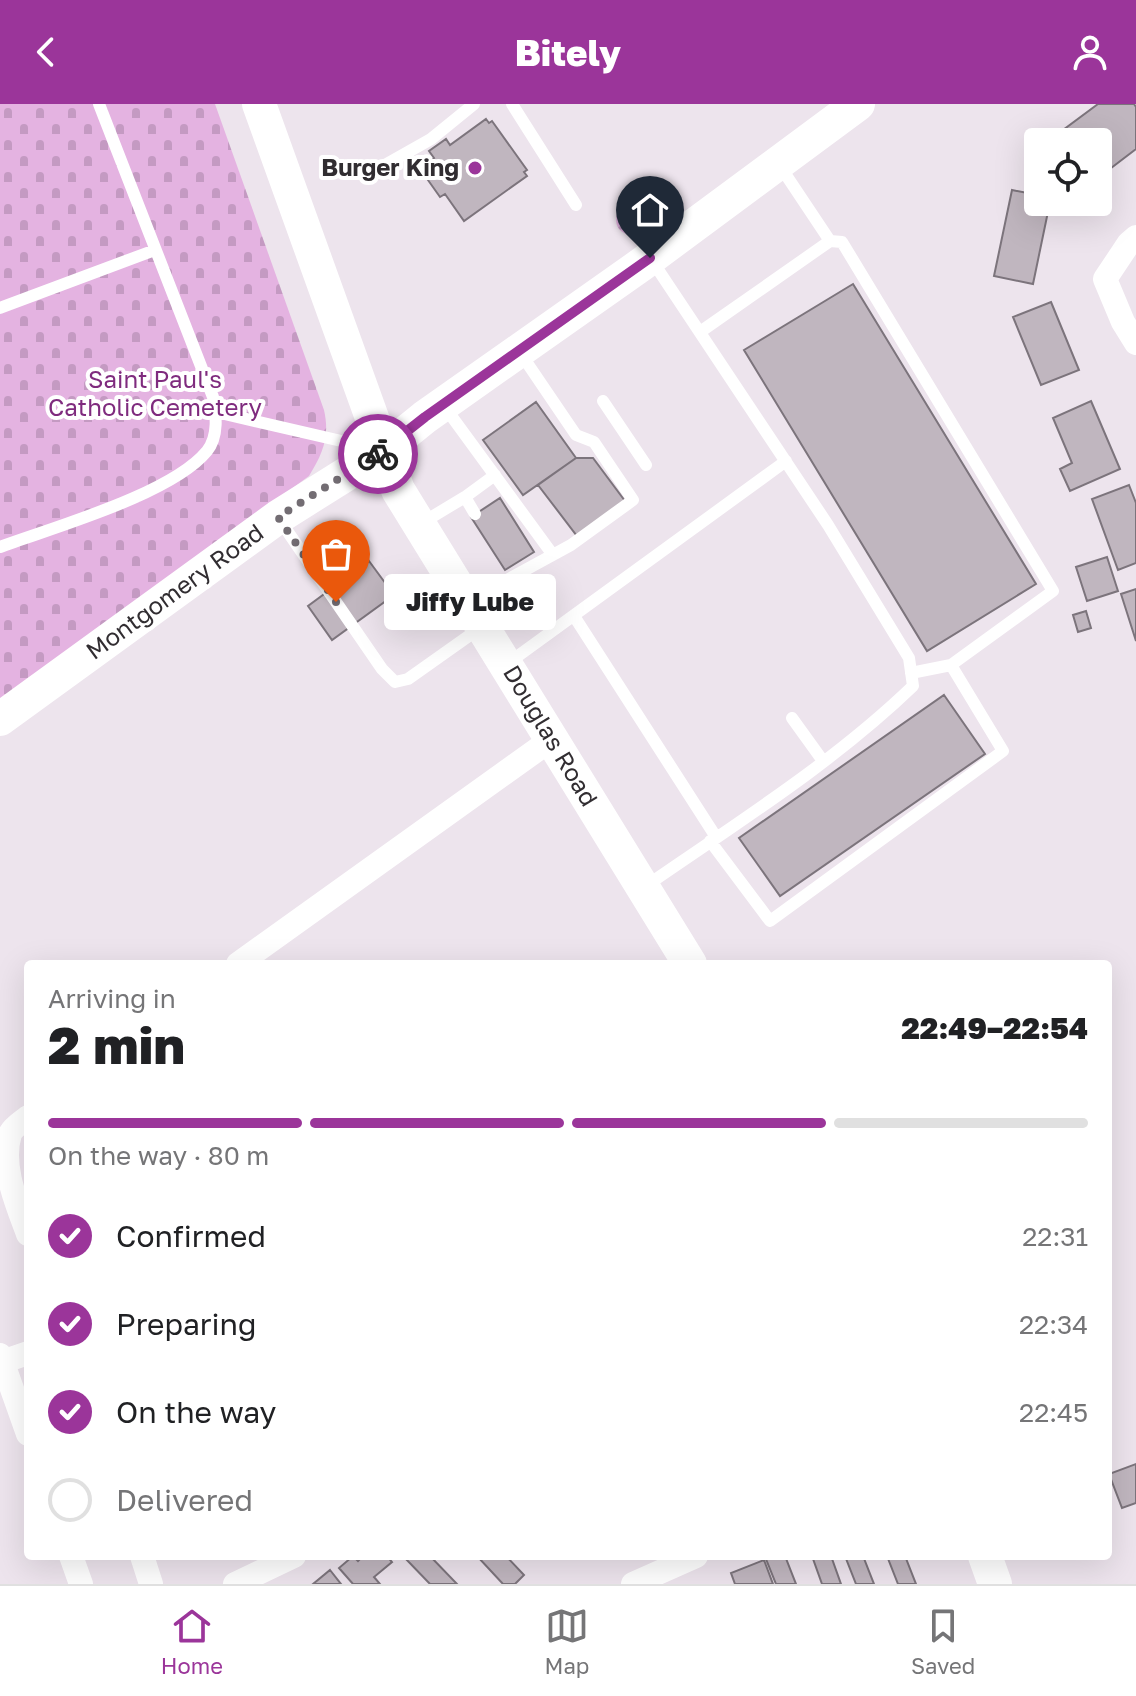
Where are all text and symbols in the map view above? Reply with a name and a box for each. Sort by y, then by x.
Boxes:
icon: back [24,30,68,74]
icon: person [1068,30,1112,74]
text: Bitely [515,31,621,74]
map controls [1024,128,1112,216]
button: locate [1024,128,1112,216]
place label: Burger King [321,152,459,181]
marker: Burger King [466,159,484,177]
pin [616,176,684,258]
icon: home [628,188,672,232]
park label: Saint Paul's Catholic Cemetery [48,364,262,421]
courier [338,414,418,494]
icon: bike [356,432,400,476]
street label: Montgomery Road [80,517,268,665]
pin [302,520,370,602]
icon: bag [314,532,358,576]
callout: Jiffy Lube [384,574,556,630]
text: Jiffy Lube [406,586,534,617]
street label: Douglas Road [498,660,605,811]
text: Arriving in [48,983,176,1014]
text: 22:49–22:54 [901,1010,1088,1046]
text: 2 min [48,1013,185,1075]
text: On the way · 80 m [48,1140,269,1171]
icon: check [48,1214,92,1258]
text: Confirmed [116,1218,266,1254]
text: 22:31 [1022,1221,1088,1252]
icon: check [48,1302,92,1346]
text: Preparing [116,1306,257,1342]
text: 22:34 [1019,1309,1088,1340]
icon: check [48,1390,92,1434]
text: On the way [116,1394,276,1430]
text: 22:45 [1019,1397,1088,1428]
text: Delivered [116,1482,253,1518]
tab: Home [161,1604,223,1679]
tab: Map [545,1604,589,1679]
tab: Saved [911,1604,975,1679]

